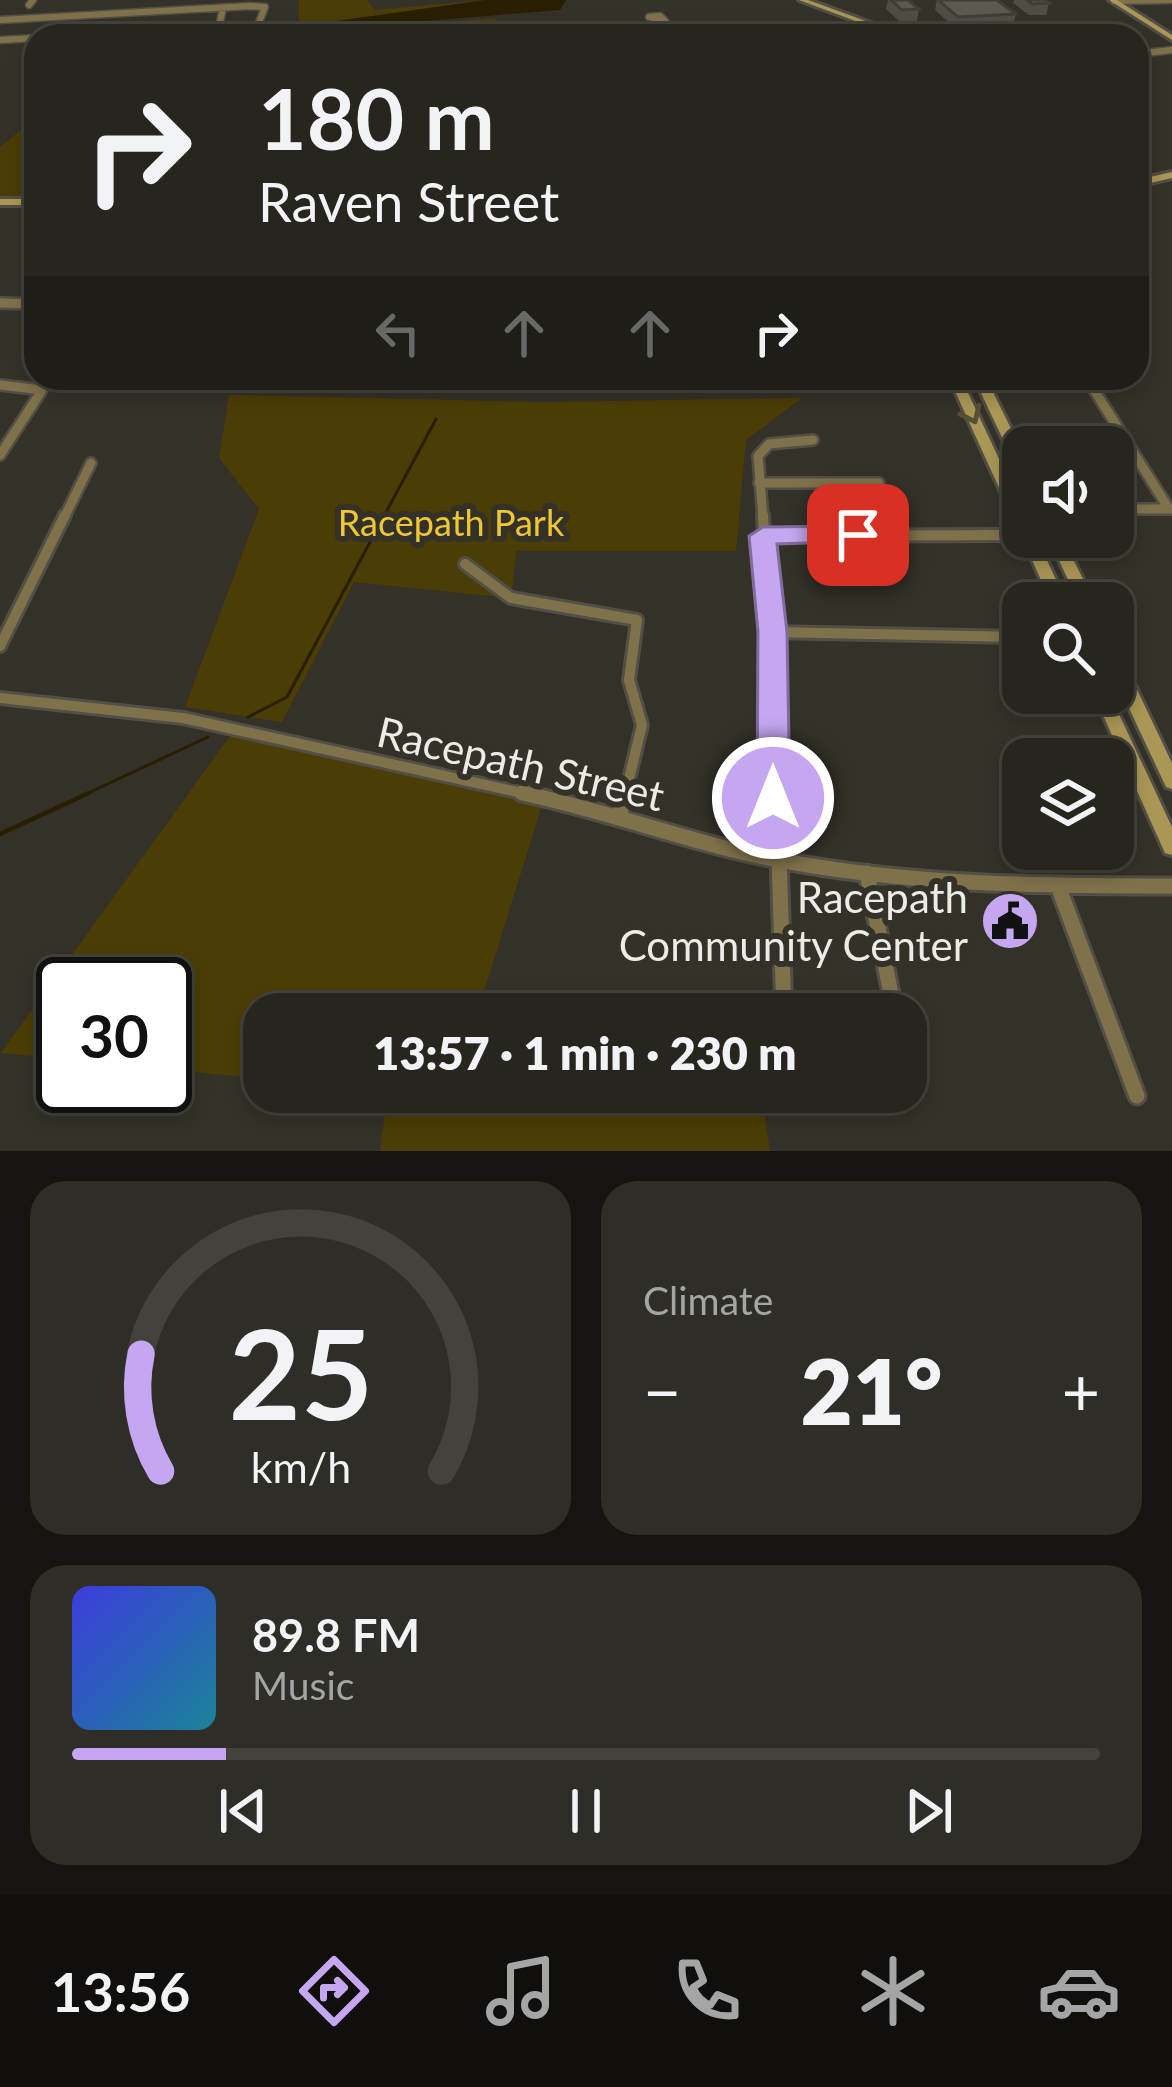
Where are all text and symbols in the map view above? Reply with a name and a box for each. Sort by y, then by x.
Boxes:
text: 180 m [258,67,495,168]
icon: right [60,72,216,228]
text: Raven Street [258,169,559,234]
icon: left [365,300,431,366]
icon: ahead [491,300,557,366]
icon: ahead [617,300,683,366]
icon: right [743,300,809,366]
one-way arrow [958,403,982,425]
map controls [1002,426,1134,870]
button: sound [1002,426,1134,558]
pin [807,484,909,586]
park label: Racepath Park [338,500,565,544]
icon: arrive [825,502,891,568]
button: search [1002,582,1134,714]
street label: Racepath Street [373,706,669,820]
position arrow [710,735,836,861]
button: layers [1002,738,1134,870]
place label: Racepath Community Center [619,872,968,970]
public building icon: Racepath Community Center [979,890,1041,952]
speed limit sign: 30 [36,957,192,1113]
text: 13:57 · 1 min · 230 m [373,1026,797,1080]
text: Climate [643,1277,773,1323]
text: 25 [228,1297,373,1447]
text: 21° [801,1336,942,1444]
text: − [643,1351,681,1430]
text: + [1062,1351,1100,1430]
text: km/h [250,1441,351,1492]
text: 89.8 FM [252,1608,420,1662]
text: Music [252,1662,354,1708]
icon: previous [210,1778,276,1844]
icon: pause [553,1778,619,1844]
icon: next [896,1778,962,1844]
icon: directions [292,1949,376,2033]
icon: music [479,1949,563,2033]
icon: phone [665,1949,749,2033]
icon: climate [851,1949,935,2033]
icon: car [1037,1949,1121,2033]
text: 13:56 [51,1959,190,2024]

